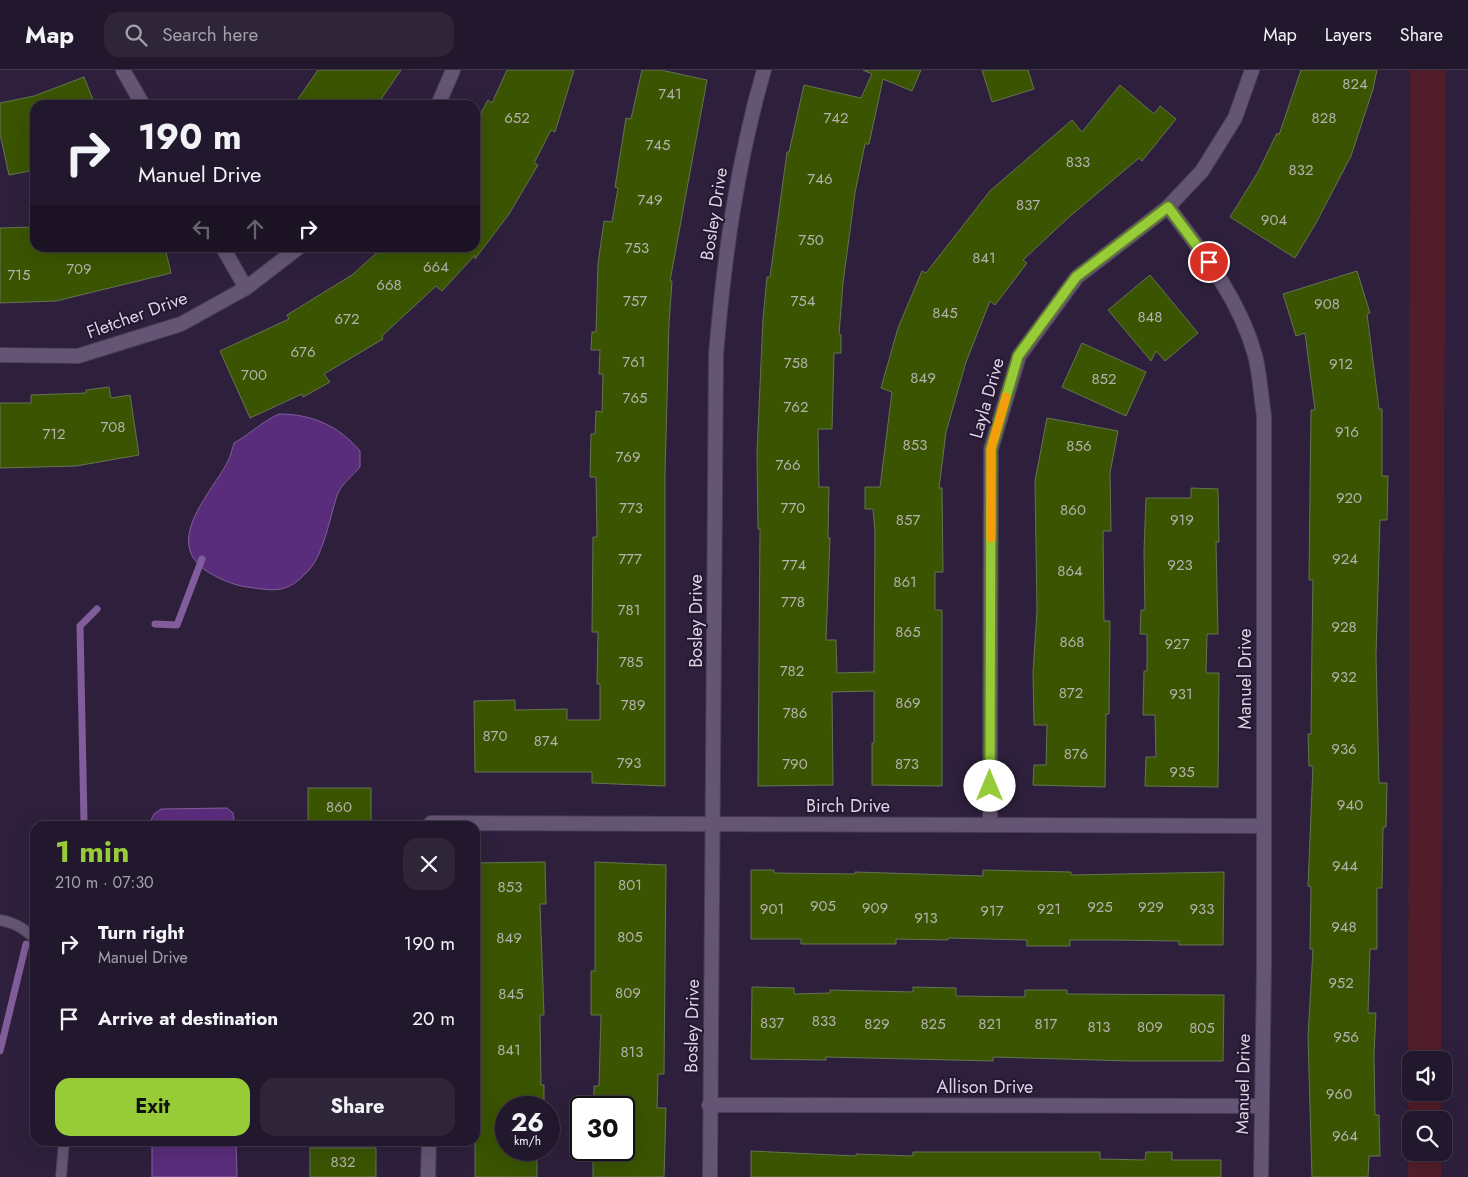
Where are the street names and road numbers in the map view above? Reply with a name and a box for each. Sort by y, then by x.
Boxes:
street label: Bosley Drive [694,166,734,262]
street label: Fletcher Drive [83,285,191,345]
street label: Layla Drive [963,355,1011,441]
street label: Bosley Drive [683,574,709,668]
street label: Manuel Drive [1232,629,1258,729]
street label: Birch Drive [806,793,890,819]
street label: Bosley Drive [678,979,706,1073]
street label: Manuel Drive [1229,1033,1257,1135]
street label: Allison Drive [937,1074,1033,1100]

